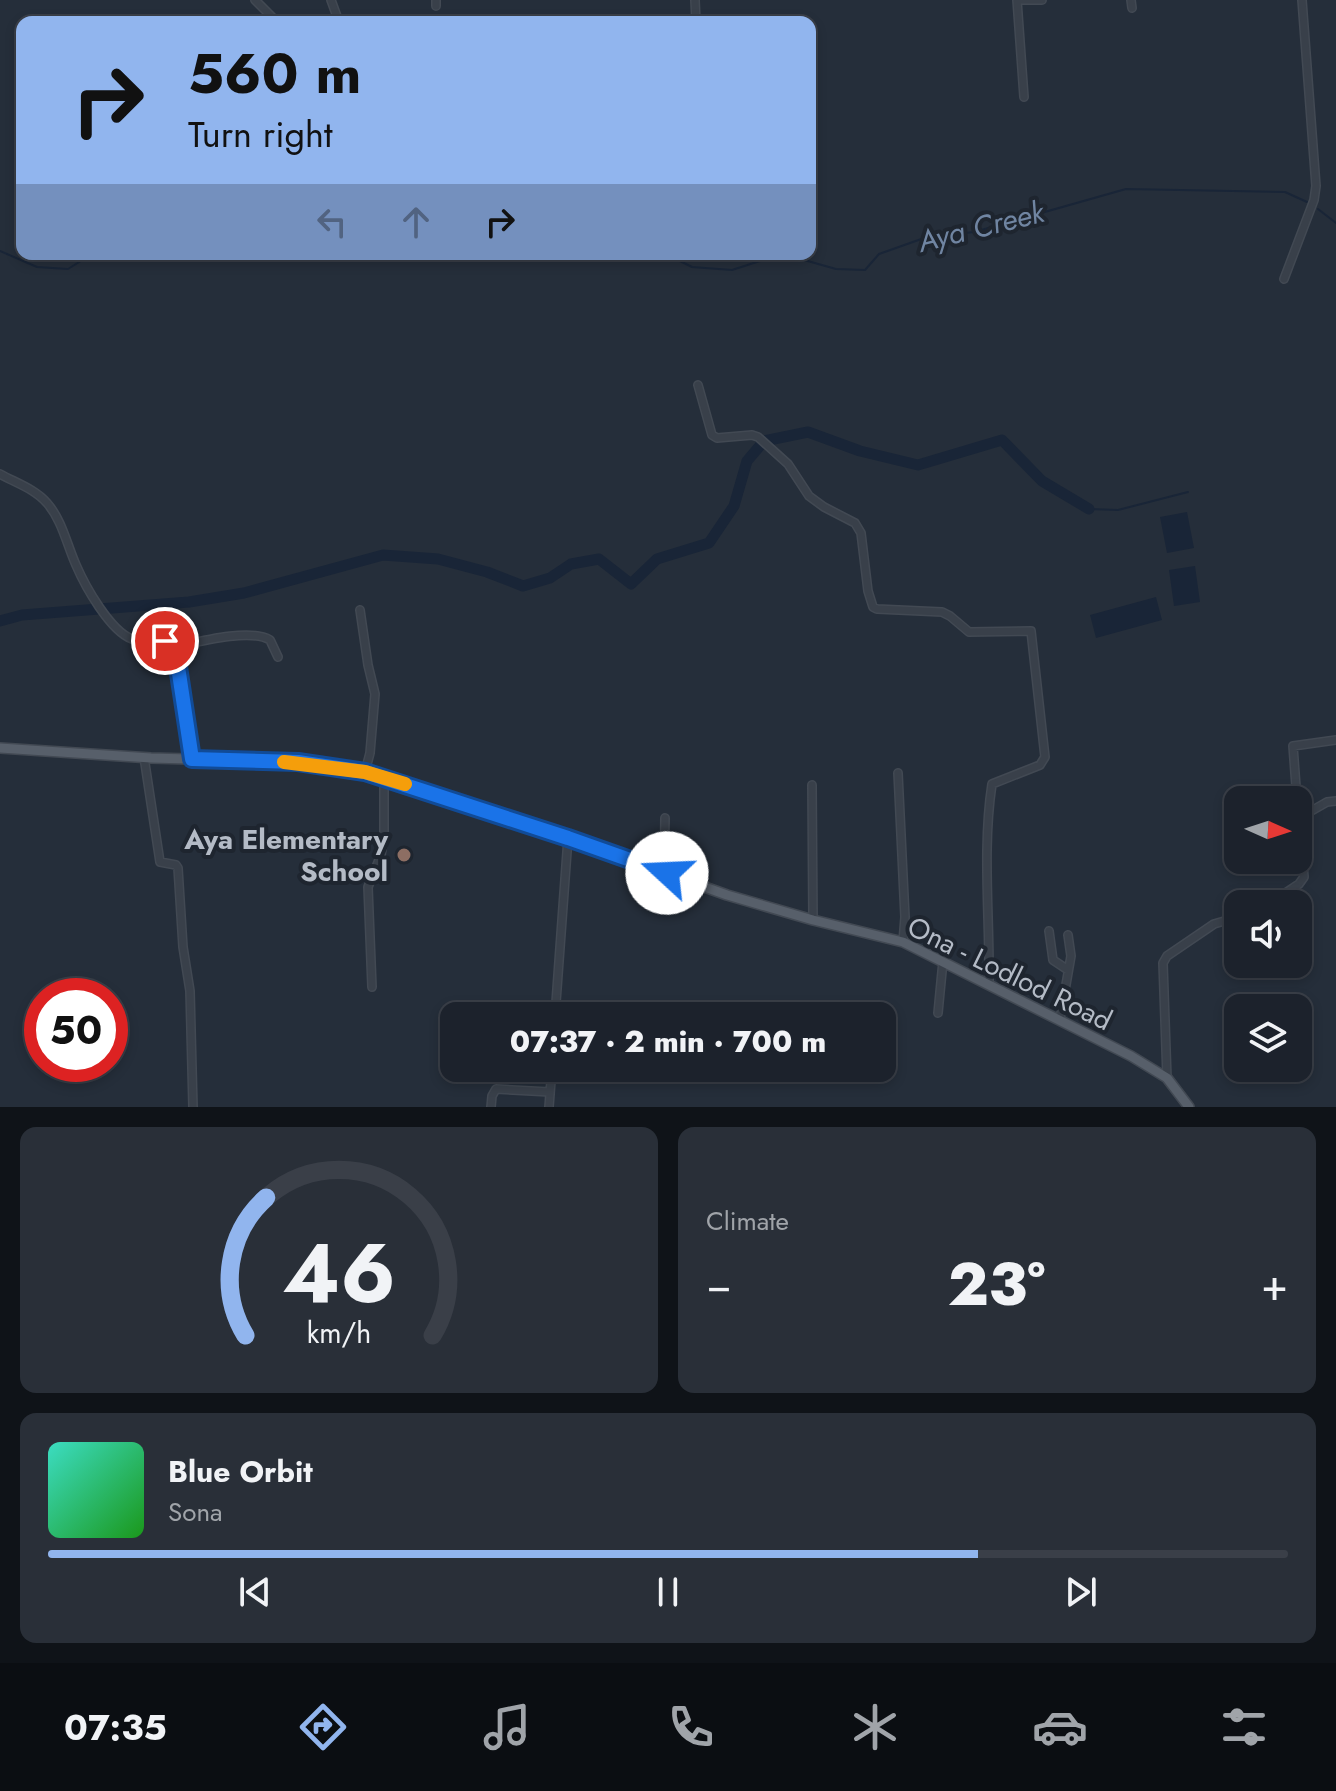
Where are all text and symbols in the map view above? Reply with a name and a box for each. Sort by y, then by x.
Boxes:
text: 560 m [188,33,361,114]
icon: right [56,48,160,152]
text: Turn right [188,108,333,160]
water label: Aya Creek [912,190,1050,263]
icon: left [310,200,354,244]
icon: ahead [394,200,438,244]
icon: right [478,200,522,244]
pin [131,607,199,675]
icon: arrive [143,619,187,663]
north arrow [1224,786,1312,874]
map controls [1224,786,1312,1082]
place label: Aya Elementary School [183,819,388,892]
position arrow [625,831,709,915]
marker: Aya Elementary School [395,846,413,864]
button: sound [1224,890,1312,978]
street label: Ona - Lodlod Road [900,906,1119,1041]
speed limit sign: 50 [24,978,128,1082]
button: layers [1224,994,1312,1082]
text: 07:37 · 2 min · 700 m [510,1020,826,1063]
text: Climate [706,1202,789,1240]
text: 46 [282,1213,396,1333]
text: 23° [948,1241,1045,1328]
text: − [706,1253,732,1317]
text: + [1261,1253,1288,1317]
text: km/h [307,1312,371,1354]
text: Blue Orbit [168,1450,313,1493]
text: Sona [168,1493,223,1531]
icon: previous [233,1570,277,1614]
icon: pause [646,1570,690,1614]
icon: next [1059,1570,1103,1614]
icon: directions [295,1699,351,1755]
icon: music [479,1699,535,1755]
icon: phone [663,1699,719,1755]
icon: climate [847,1699,903,1755]
icon: car [1032,1699,1088,1755]
icon: filters [1216,1699,1272,1755]
text: 07:35 [64,1701,167,1753]

